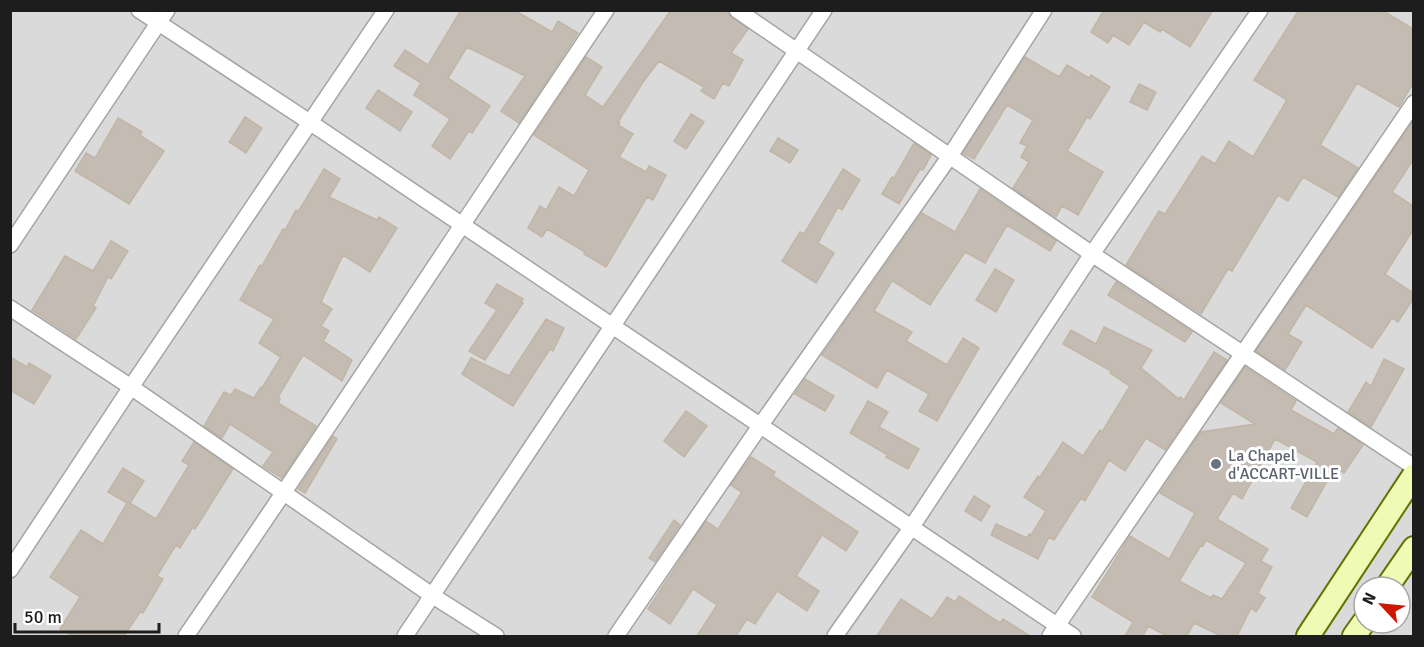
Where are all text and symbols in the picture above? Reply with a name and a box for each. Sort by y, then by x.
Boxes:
place label: La Chapel d'ACCART-VILLE [1228,446,1339,484]
marker: La Chapel d'ACCART-VILLE [1209,457,1223,471]
north arrow [1352,575,1412,635]
text: N [1358,589,1381,608]
scale bar [15,596,159,634]
text: 50 m [24,606,62,628]

